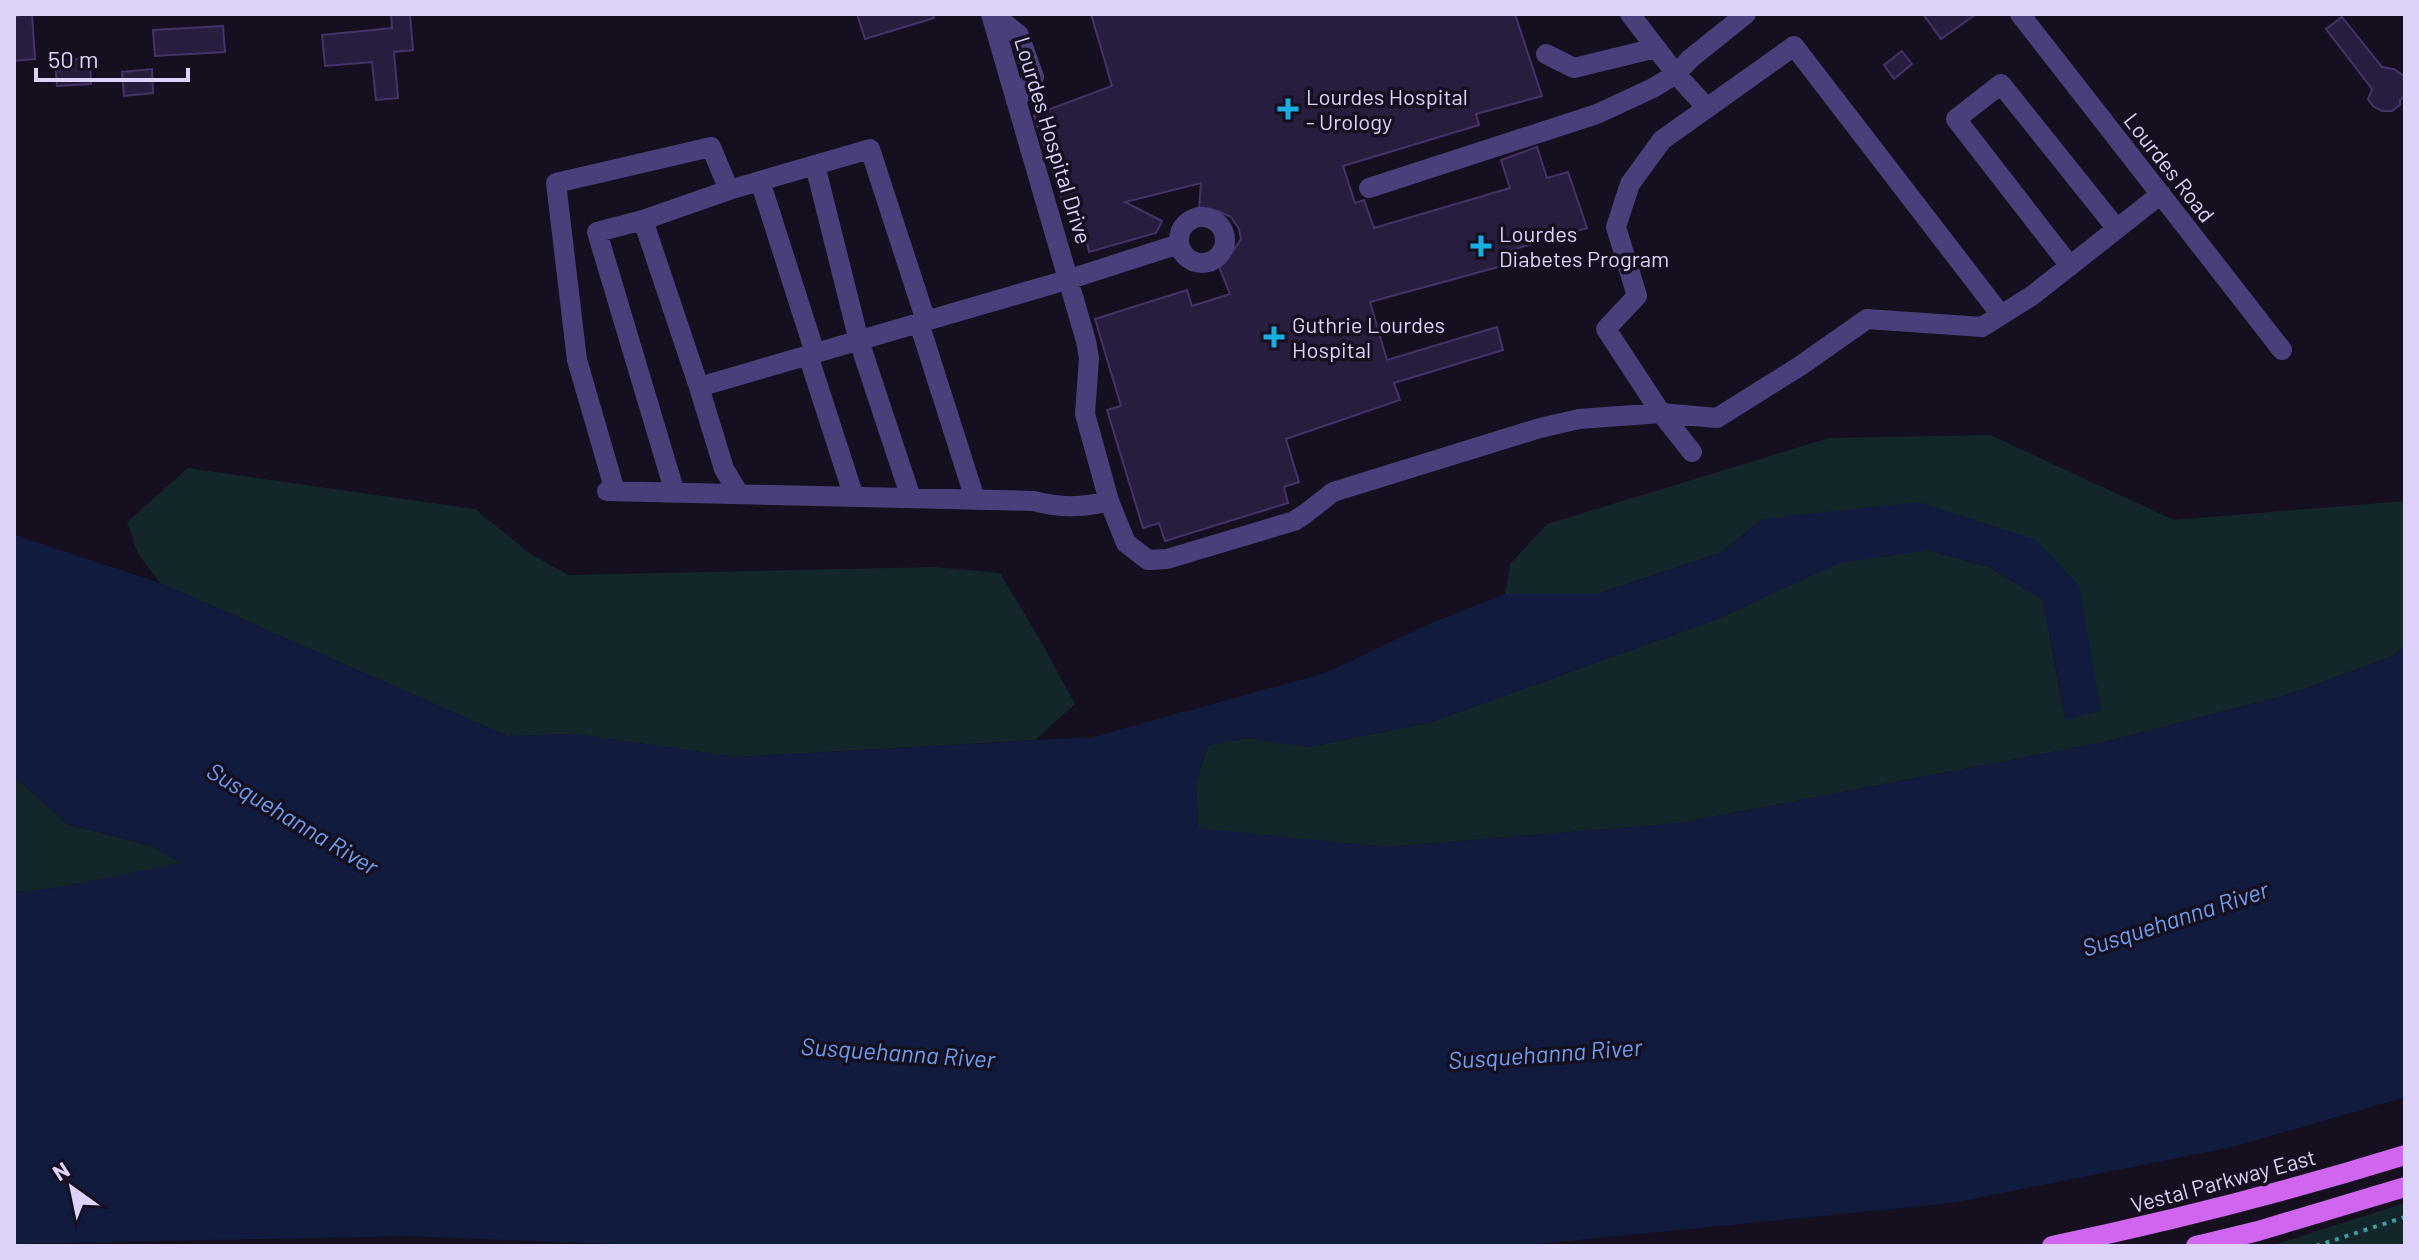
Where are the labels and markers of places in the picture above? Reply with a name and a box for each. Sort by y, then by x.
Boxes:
place label: Lourdes Hospital - Urology [1306,83,1468,134]
marker: Lourdes Hospital - Urology [1277,98,1299,120]
place label: Lourdes Diabetes Program [1499,220,1669,271]
marker: Lourdes Diabetes Program [1470,235,1492,257]
place label: Guthrie Lourdes Hospital [1292,311,1445,362]
marker: Guthrie Lourdes Hospital [1263,326,1285,348]

